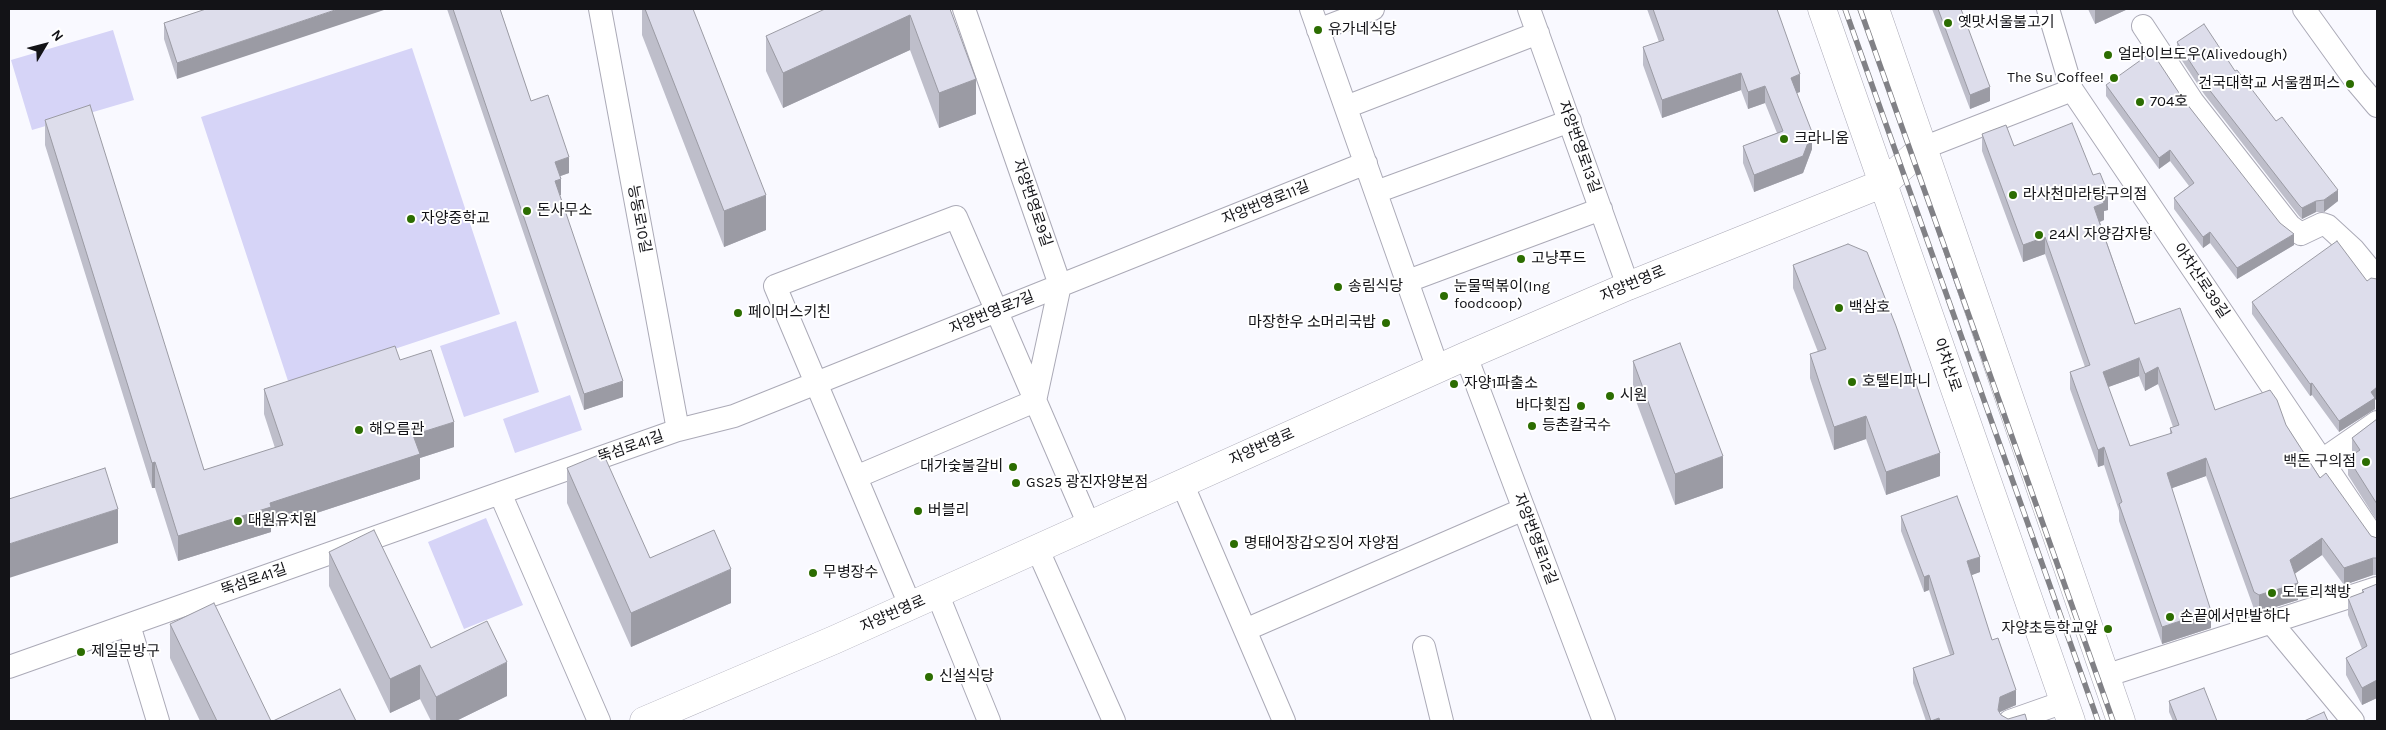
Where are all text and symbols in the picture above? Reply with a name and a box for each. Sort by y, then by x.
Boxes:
place label: 옛맛서울불고기 [1958,14,2055,32]
marker: 옛맛서울불고기 [1942,17,1954,29]
north arrow [20,20,70,70]
place label: 유가네식당 [1328,21,1397,39]
marker: 유가네식당 [1312,24,1324,36]
text: N [48,27,67,45]
place label: 얼라이브도우(Alivedough) [2118,46,2288,64]
marker: 얼라이브도우(Alivedough) [2102,49,2114,61]
place label: The Su Coffee! [2007,69,2104,87]
marker: The Su Coffee! [2108,72,2120,84]
place label: 건국대학교 서울캠퍼스 [2198,75,2340,93]
marker: 건국대학교 서울캠퍼스 [2344,78,2356,90]
place label: 704호 [2150,93,2188,111]
marker: 704호 [2134,96,2146,108]
street label: 자양번영로13길 [1554,99,1604,195]
place label: 크라니움 [1794,130,1849,148]
marker: 크라니움 [1778,133,1790,145]
street label: 자양번영로9길 [1009,157,1055,249]
street label: 자양번영로11길 [1220,177,1312,229]
street label: 능동로10길 [624,183,654,255]
place label: 라사천마라탕구의점 [2023,186,2147,204]
marker: 라사천마라탕구의점 [2007,189,2019,201]
place label: 돈사무소 [537,202,592,220]
marker: 돈사무소 [521,205,533,217]
place label: 자양중학교 [421,210,490,228]
marker: 자양중학교 [405,213,417,225]
place label: 24시 자양감자탕 [2049,226,2152,244]
marker: 24시 자양감자탕 [2033,229,2045,241]
street label: 아차산로39길 [2169,240,2233,322]
place label: 고냥푸드 [1531,250,1586,268]
marker: 고냥푸드 [1515,253,1527,265]
street label: 자양번영로 [1598,262,1668,306]
place label: 송림식당 [1348,278,1403,296]
place label: 눈물떡볶이(Ing foodcoop) [1454,278,1550,313]
marker: 송림식당 [1332,281,1344,293]
street label: 자양번영로7길 [947,288,1037,338]
marker: 눈물떡볶이(Ing foodcoop) [1438,290,1450,302]
place label: 백삼호 [1849,299,1890,317]
marker: 백삼호 [1833,302,1845,314]
place label: 페이머스키친 [748,304,831,322]
marker: 페이머스키친 [732,307,744,319]
place label: 마장한우 소머리국밥 [1248,314,1376,332]
marker: 마장한우 소머리국밥 [1380,317,1392,329]
street label: 아차산로 [1930,336,1964,394]
place label: 호텔티파니 [1862,373,1931,391]
place label: 자양1파출소 [1464,375,1538,393]
marker: 호텔티파니 [1846,376,1858,388]
marker: 자양1파출소 [1448,378,1460,390]
place label: 시원 [1620,387,1648,405]
marker: 시원 [1604,390,1616,402]
place label: 바다횟집 [1516,397,1571,415]
marker: 바다횟집 [1575,400,1587,412]
place label: 등촌칼국수 [1542,417,1611,435]
marker: 등촌칼국수 [1526,420,1538,432]
place label: 해오름관 [369,421,424,439]
marker: 해오름관 [353,424,365,436]
street label: 자양번영로 [1227,425,1297,469]
street label: 뚝섬로41길 [596,427,666,467]
place label: 백돈 구의점 [2283,453,2356,471]
marker: 백돈 구의점 [2360,456,2372,468]
place label: 대가숯불갈비 [920,458,1003,476]
marker: 대가숯불갈비 [1007,461,1019,473]
place label: GS25 광진자양본점 [1026,474,1148,492]
marker: GS25 광진자양본점 [1010,477,1022,489]
street label: 자양번영로12길 [1509,491,1561,587]
place label: 버블리 [928,502,969,520]
marker: 버블리 [912,505,924,517]
place label: 대원유치원 [248,512,317,530]
marker: 대원유치원 [232,515,244,527]
place label: 명태어장갑오징어 자양점 [1244,535,1399,553]
marker: 명태어장갑오징어 자양점 [1228,538,1240,550]
street label: 뚝섬로41길 [219,560,289,600]
place label: 무병장수 [823,564,878,582]
marker: 무병장수 [807,567,819,579]
place label: 도토리책방 [2282,584,2351,602]
marker: 도토리책방 [2266,587,2278,599]
street label: 자양번영로 [858,592,928,636]
place label: 손끝에서만발하다 [2180,608,2290,626]
marker: 손끝에서만발하다 [2164,611,2176,623]
place label: 자양초등학교앞 [2001,620,2098,638]
marker: 자양초등학교앞 [2102,623,2114,635]
place label: 제일문방구 [91,643,160,661]
marker: 제일문방구 [75,646,87,658]
place label: 신설식당 [939,668,994,686]
marker: 신설식당 [923,671,935,683]

